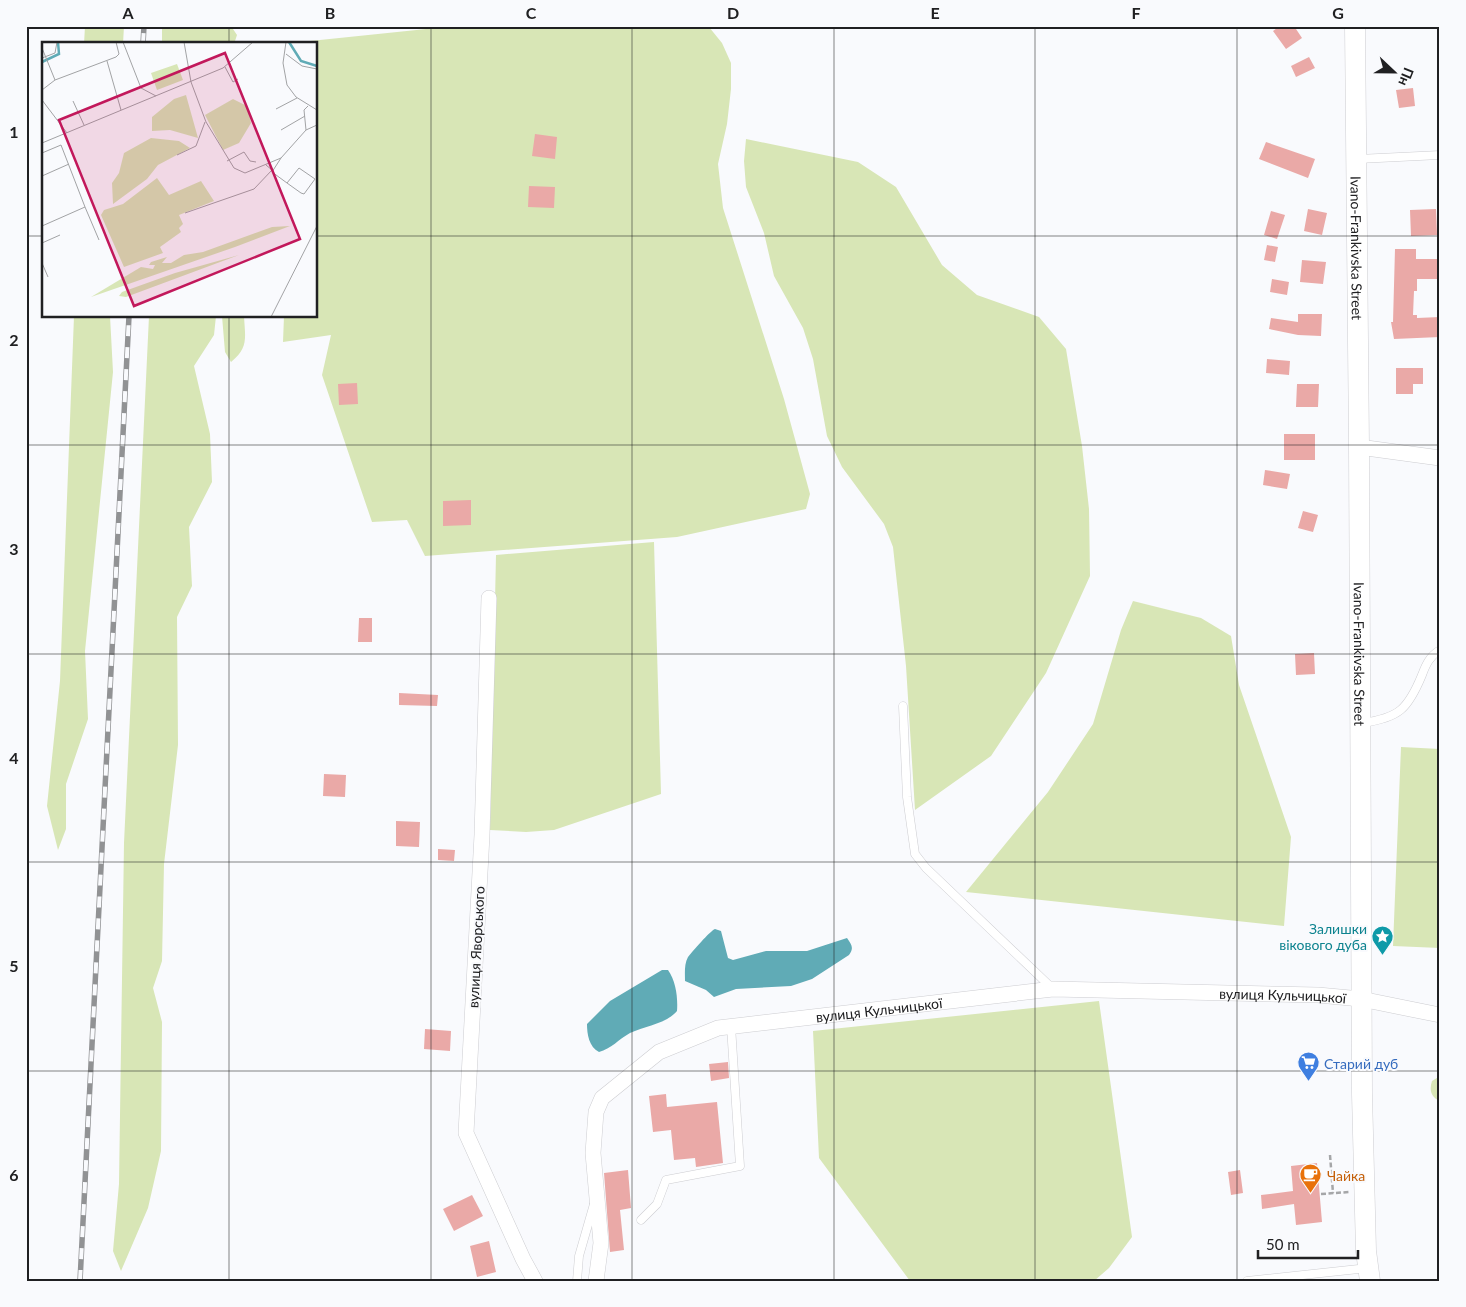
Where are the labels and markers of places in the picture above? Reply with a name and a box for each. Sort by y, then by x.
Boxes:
place label: Залишки вікового дуба [1279,920,1367,953]
place icon: Залишки вікового дуба [1371,924,1395,955]
supermarket icon: Старий дуб [1296,1051,1320,1082]
place label: Старий дуб [1324,1055,1398,1072]
cafe icon: Чайка [1299,1163,1323,1194]
place label: Чайка [1327,1167,1365,1184]

